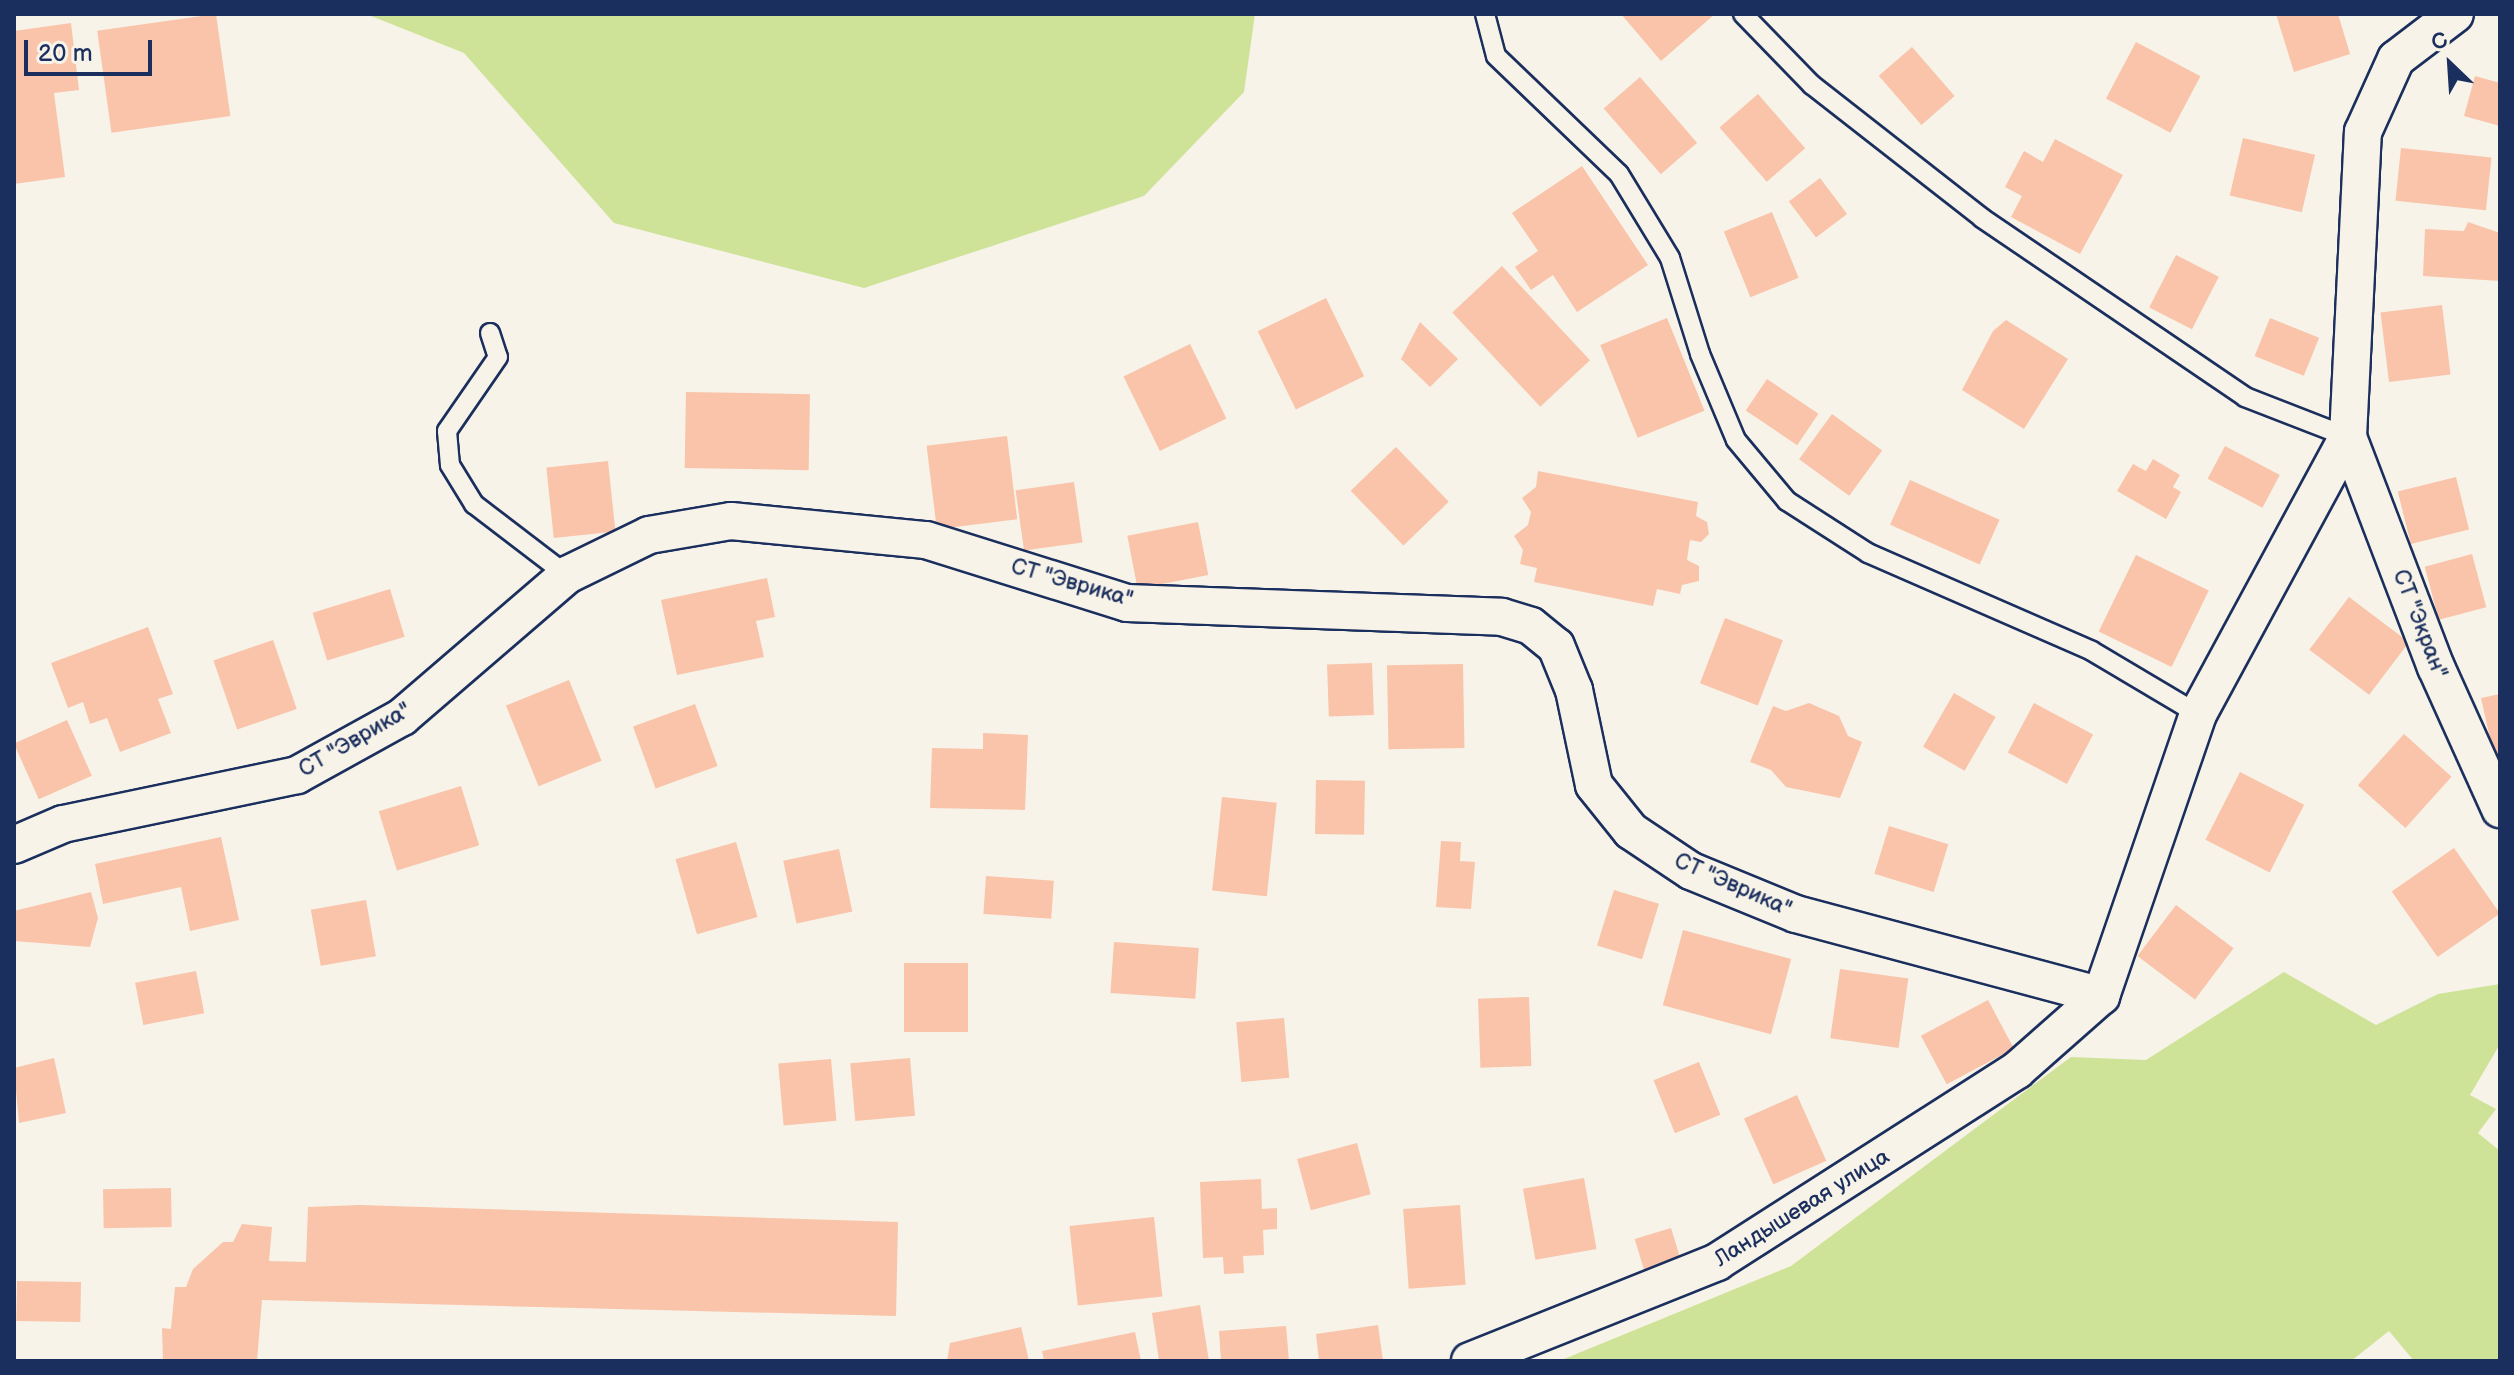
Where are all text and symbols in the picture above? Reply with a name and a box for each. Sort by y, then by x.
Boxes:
scale bar [28,24,156,74]
north arrow [2410,24,2490,104]
text: С [2427,26,2452,57]
text: 20 m [38,39,93,68]
street label: СТ "Эврика" [1008,553,1136,613]
street label: СТ "Экран" [2387,566,2453,682]
street label: СТ "Эврика" [294,697,416,783]
street label: СТ "Эврика" [1670,847,1796,923]
street label: Ландышевая улица [1710,1143,1894,1273]

